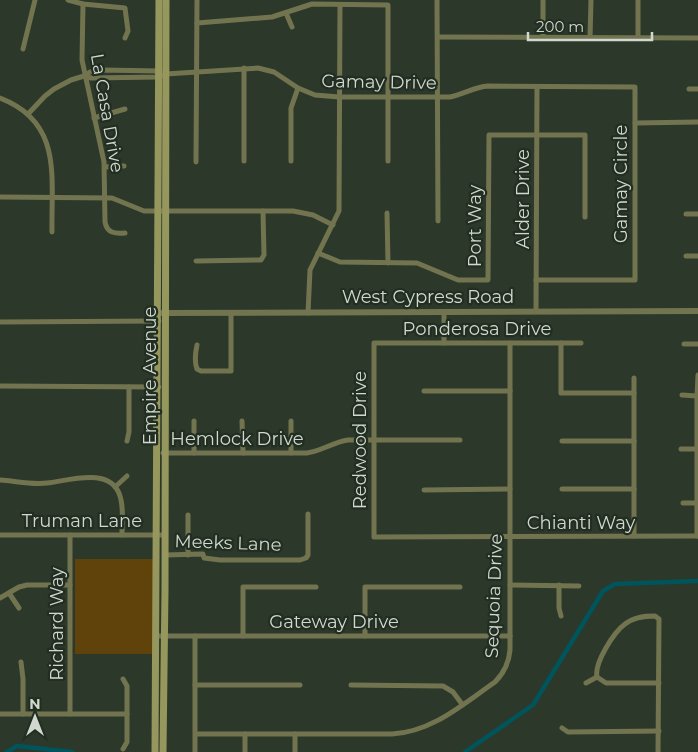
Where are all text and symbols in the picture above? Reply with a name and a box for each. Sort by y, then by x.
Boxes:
scale bar [528,10,652,42]
text: 200 m [536,17,584,36]
street label: La Casa Drive [86,52,128,174]
street label: Gamay Drive [321,70,437,94]
street label: Gamay Circle [610,125,632,243]
street label: Alder Drive [512,149,534,249]
street label: Port Way [464,184,486,267]
street label: West Cypress Road [342,286,514,308]
street label: Empire Avenue [139,307,161,445]
street label: Ponderosa Drive [403,318,552,340]
street label: Redwood Drive [349,371,371,509]
street label: Hemlock Drive [170,428,304,450]
street label: Truman Lane [22,510,142,532]
street label: Chianti Way [527,512,635,534]
street label: Meeks Lane [174,530,282,556]
street label: Sequoia Drive [481,533,507,659]
street label: Richard Way [46,567,68,681]
street label: Gateway Drive [269,611,399,633]
north arrow [10,692,60,742]
text: N [29,695,41,713]

